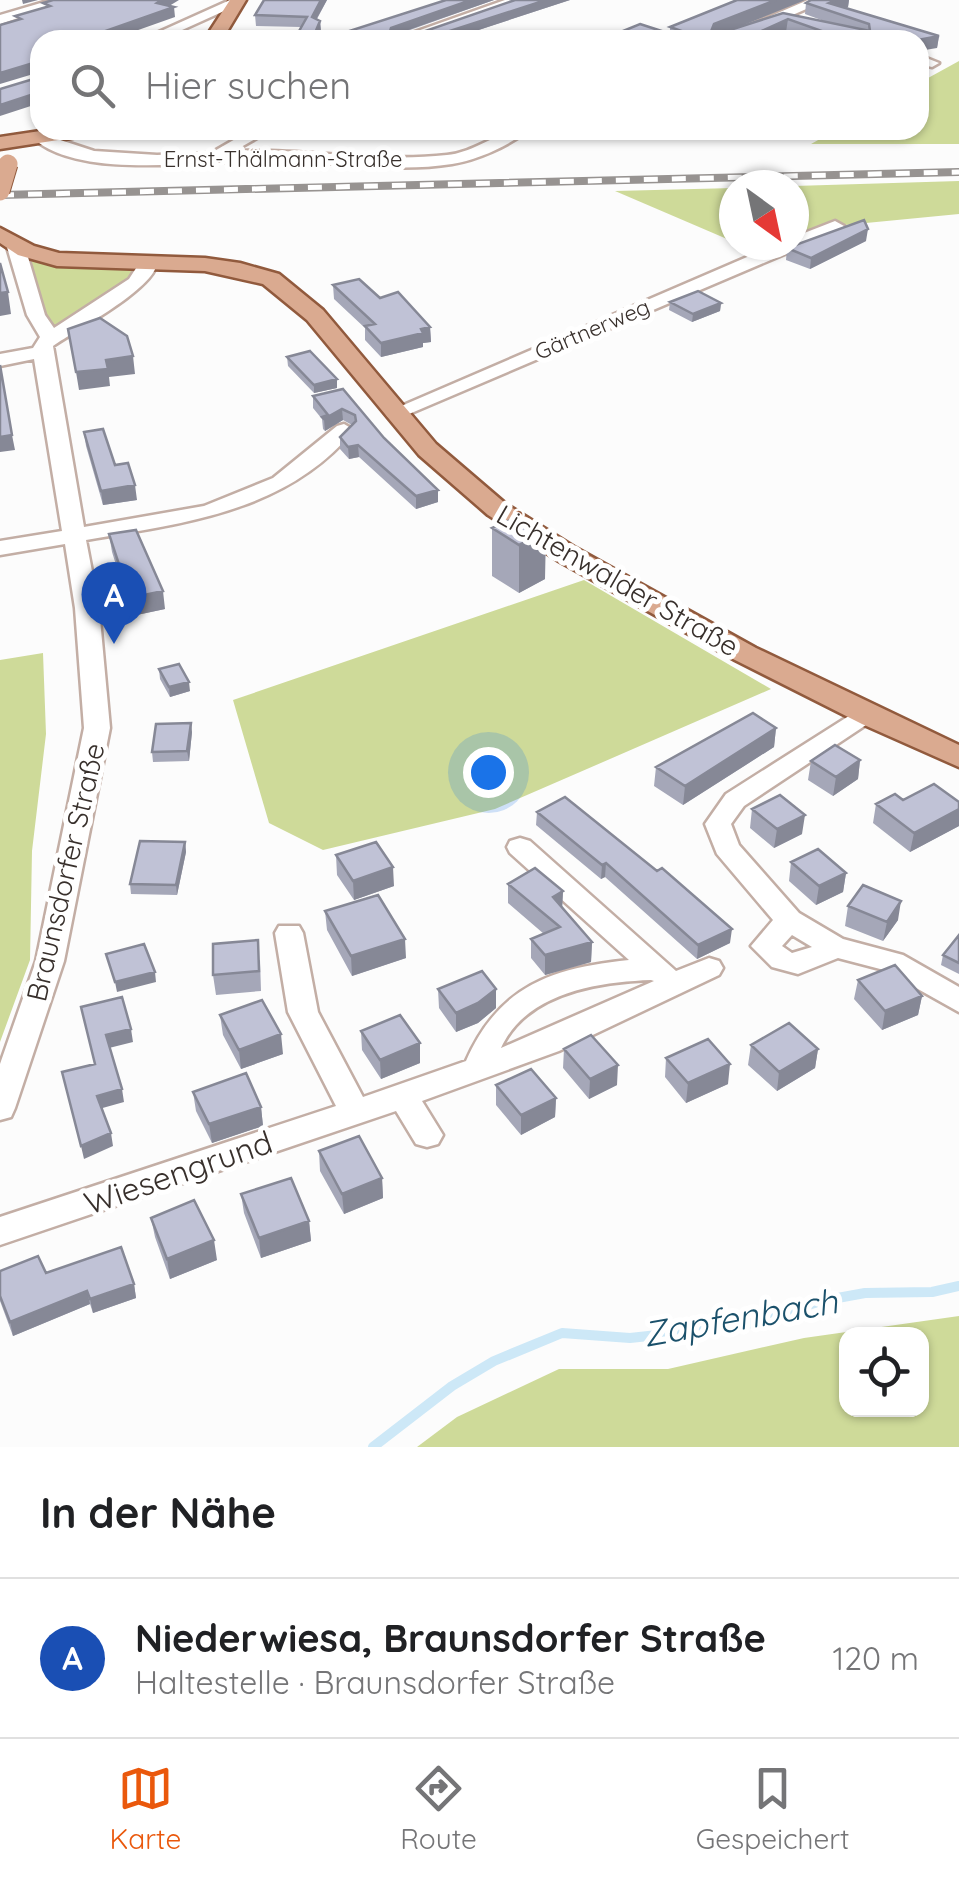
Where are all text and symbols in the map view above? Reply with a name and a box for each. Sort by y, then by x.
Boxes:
search box [30,30,929,140]
icon: search [65,58,120,113]
text: Hier suchen [145,61,351,109]
street label: Ernst-Thälmann-Straße [164,145,402,173]
north arrow [719,170,809,260]
street label: Gärtnerweg [530,292,654,366]
street label: Lichtenwalder Straße [491,496,745,664]
pin: A [82,562,146,644]
street label: Braunsdorfer Straße [18,739,112,1005]
your location [463,747,514,798]
street label: Wiesengrund [79,1121,277,1223]
water label: Zapfenbach [639,1278,842,1356]
map controls [839,1327,929,1417]
button: locate [839,1327,929,1417]
text: In der Nähe [40,1486,276,1539]
text: Niederwiesa, Braunsdorfer Straße [135,1614,766,1662]
text: A [62,1638,83,1678]
text: 120 m [832,1638,919,1678]
text: Haltestelle · Braunsdorfer Straße [135,1662,615,1702]
tab: Karte [109,1761,181,1856]
tab: Route [400,1761,477,1856]
tab: Gespeichert [696,1761,850,1856]

